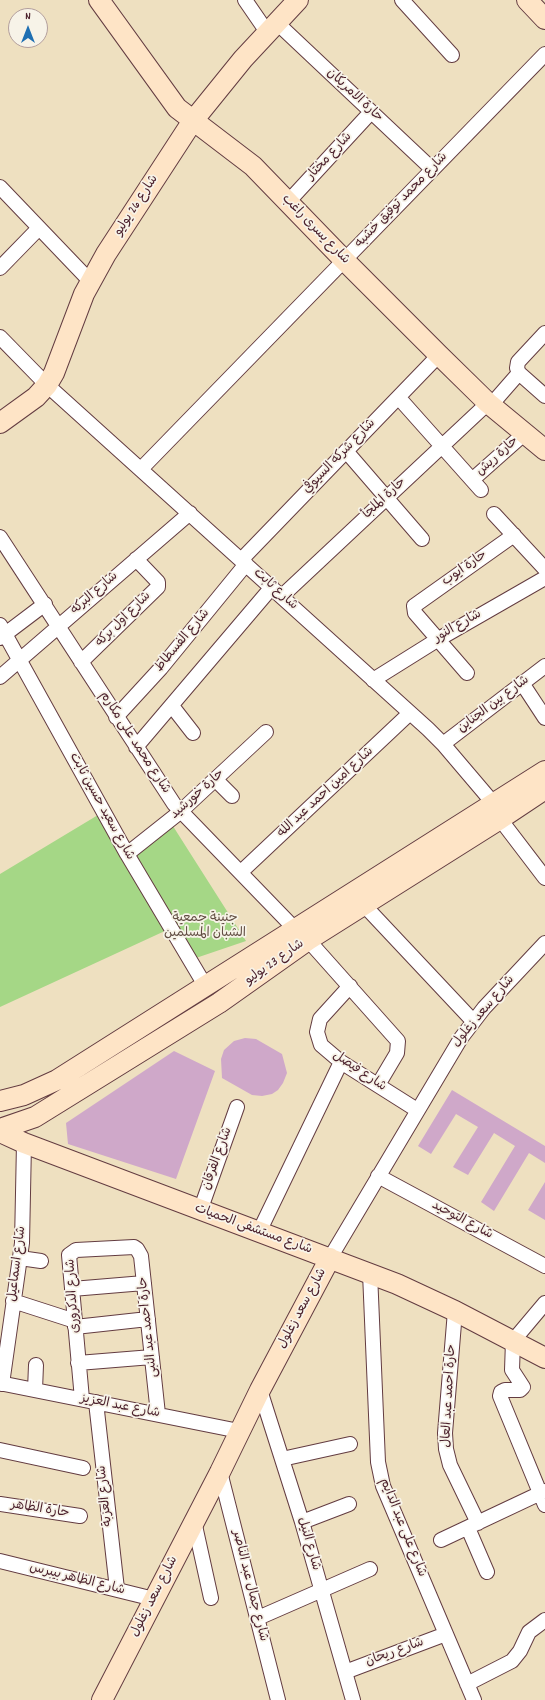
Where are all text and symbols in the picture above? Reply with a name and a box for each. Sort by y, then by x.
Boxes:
north arrow [8,8,48,48]
text: N [25,9,31,25]
street label: حارة الامريكان [323,66,385,126]
street label: شارع مختار [304,130,356,184]
street label: شارع محمد توفيق خشبه [352,150,452,252]
street label: شارع 26 يوليو [112,173,162,239]
street label: شارع يسرى راغب [278,192,352,268]
street label: شارع شركه السيوفي [300,416,380,498]
street label: حارة ريش [474,434,522,480]
street label: حارة الملجأ [360,475,410,523]
street label: حارة ايوب [440,548,490,590]
street label: شارع ثابت [250,566,300,614]
street label: شارع البركه [68,569,122,619]
street label: شارع اول بركه [93,589,155,651]
street label: شارع الفسطاط [152,606,214,676]
street label: شارع النور [431,607,485,647]
street label: شارع بين الجناين [455,673,533,737]
street label: شارع محمد على مكارم [95,689,173,797]
street label: شارع امين احمد عبد الله [275,744,377,842]
street label: شارع سعيد حسين ثابت [65,751,137,863]
street label: حارة خورشيد [168,767,228,823]
park label: جنينة جمعية الشبان المسلمين [164,911,246,942]
street label: شارع 23 يوليو [242,937,308,989]
street label: شارع سعد زغلول [450,973,518,1051]
street label: شارع فيصل [329,1048,389,1096]
street label: شارع الفرقان [199,1125,237,1193]
street label: شارع التوحيد [429,1198,495,1244]
street label: شارع مستشفى الحميات [192,1201,314,1259]
street label: شارع اسماعيل [6,1225,30,1303]
street label: شارع الدكرورى [64,1258,84,1334]
street label: شارع سعد زغلول [275,1266,331,1352]
street label: حارة احمد عبد النبى [136,1276,162,1378]
street label: حارة احمد عبد العال [439,1344,461,1448]
street label: شارع عبد العزيز [79,1392,161,1422]
street label: شارع العزبة [95,1465,117,1527]
street label: شارع على عبد الدايم [375,1476,429,1580]
street label: حارة الظاهر [10,1498,70,1522]
street label: شارع النيل [293,1515,323,1573]
street label: شارع جمال عبد الناصر [228,1529,270,1643]
street label: شارع سعد زغلول [128,1554,182,1640]
street label: شارع الظاهر بيبرس [28,1561,126,1599]
street label: شارع ريحان [364,1635,426,1671]

